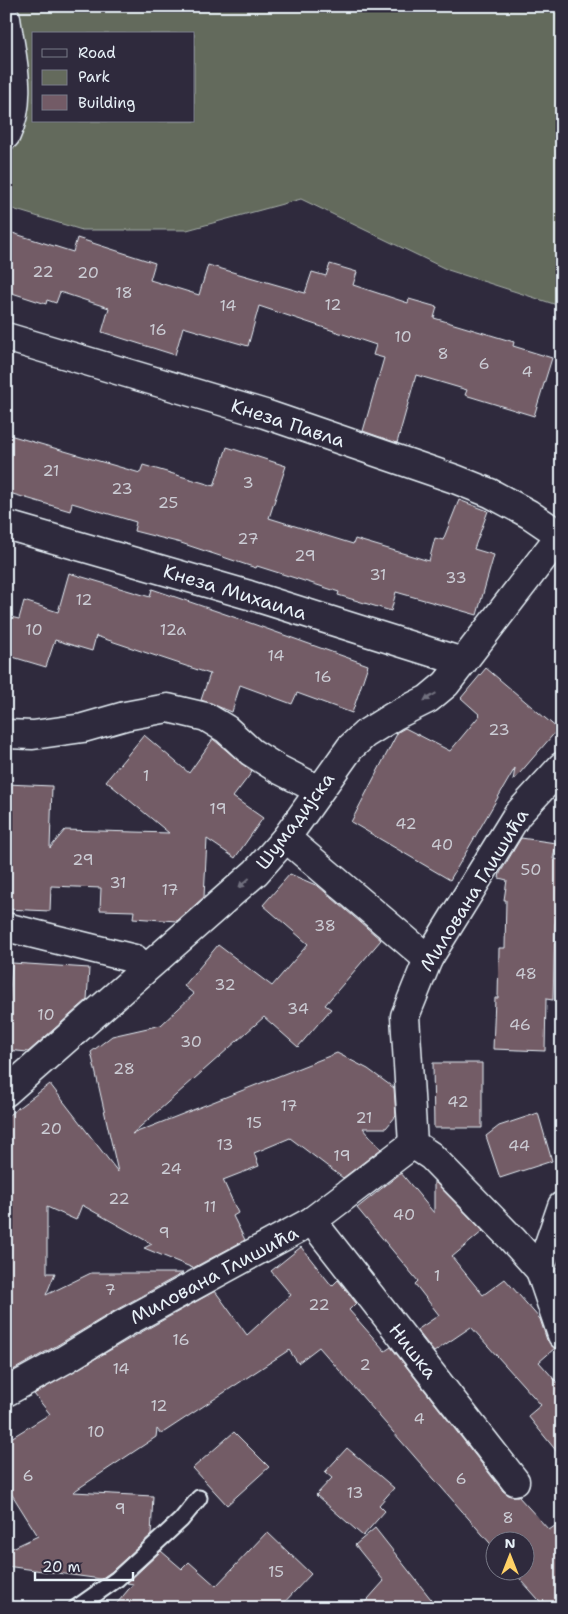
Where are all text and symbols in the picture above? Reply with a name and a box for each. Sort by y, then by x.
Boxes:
legend [32,32,195,122]
text: Road [78,43,116,63]
text: Park [78,67,110,87]
text: Building [78,93,135,113]
house number: 22 [32,261,54,282]
house number: 20 [77,262,99,283]
house number: 18 [115,282,133,303]
house number: 12 [324,294,342,315]
house number: 14 [219,295,237,316]
house number: 16 [149,319,167,340]
house number: 10 [394,326,412,347]
house number: 8 [437,343,449,364]
house number: 6 [478,353,490,374]
house number: 4 [521,361,533,382]
street label: Кнеза Павла [228,393,348,453]
house number: 21 [42,460,60,481]
house number: 3 [242,472,254,493]
house number: 23 [111,478,133,499]
house number: 25 [158,492,178,513]
house number: 27 [237,528,259,549]
house number: 29 [294,545,316,566]
street label: Кнеза Михаила [160,558,310,626]
house number: 31 [369,564,387,585]
house number: 33 [445,567,467,588]
house number: 12 [75,589,93,610]
house number: 10 [25,619,43,640]
house number: 12a [160,619,186,640]
house number: 14 [267,645,285,666]
house number: 16 [314,666,332,687]
one-way arrow [423,693,436,702]
house number: 23 [488,719,510,740]
house number: 1 [143,765,149,786]
street label: Шумадијска [250,767,340,875]
house number: 19 [209,798,227,819]
street label: Милована Глишића [414,804,534,976]
house number: 42 [395,813,417,834]
house number: 40 [431,834,453,855]
house number: 29 [72,849,94,870]
house number: 50 [521,859,541,880]
house number: 31 [109,872,127,893]
one-way arrow [237,878,250,889]
house number: 17 [161,879,179,900]
house number: 38 [314,915,336,936]
house number: 48 [515,963,537,984]
house number: 32 [214,974,236,995]
house number: 34 [287,998,309,1019]
house number: 10 [37,1004,55,1025]
house number: 46 [509,1014,531,1035]
house number: 30 [180,1031,202,1052]
house number: 28 [113,1058,135,1079]
house number: 42 [447,1091,469,1112]
house number: 17 [280,1095,298,1116]
house number: 21 [355,1107,373,1128]
house number: 15 [246,1112,262,1133]
house number: 20 [40,1118,62,1139]
house number: 13 [216,1134,234,1155]
house number: 44 [508,1135,530,1156]
house number: 19 [333,1145,351,1166]
house number: 24 [160,1158,182,1179]
house number: 22 [108,1188,130,1209]
house number: 11 [204,1196,216,1217]
house number: 40 [393,1204,415,1225]
street label: Милована Глишића [125,1220,303,1330]
house number: 9 [158,1222,170,1243]
house number: 1 [434,1265,440,1286]
house number: 7 [104,1279,116,1300]
house number: 22 [308,1294,330,1315]
street label: Нишка [383,1318,443,1384]
house number: 16 [172,1329,190,1350]
house number: 2 [359,1354,371,1375]
house number: 14 [112,1358,130,1379]
house number: 12 [150,1395,168,1416]
house number: 4 [413,1408,425,1429]
house number: 10 [87,1421,105,1442]
house number: 6 [22,1465,34,1486]
house number: 6 [455,1468,467,1489]
house number: 13 [346,1482,364,1503]
house number: 9 [114,1498,126,1519]
house number: 8 [502,1507,514,1528]
north arrow [486,1532,536,1582]
text: N [504,1534,516,1552]
scale bar [35,1549,132,1581]
text: 20 m [42,1557,81,1577]
house number: 15 [268,1561,284,1582]

